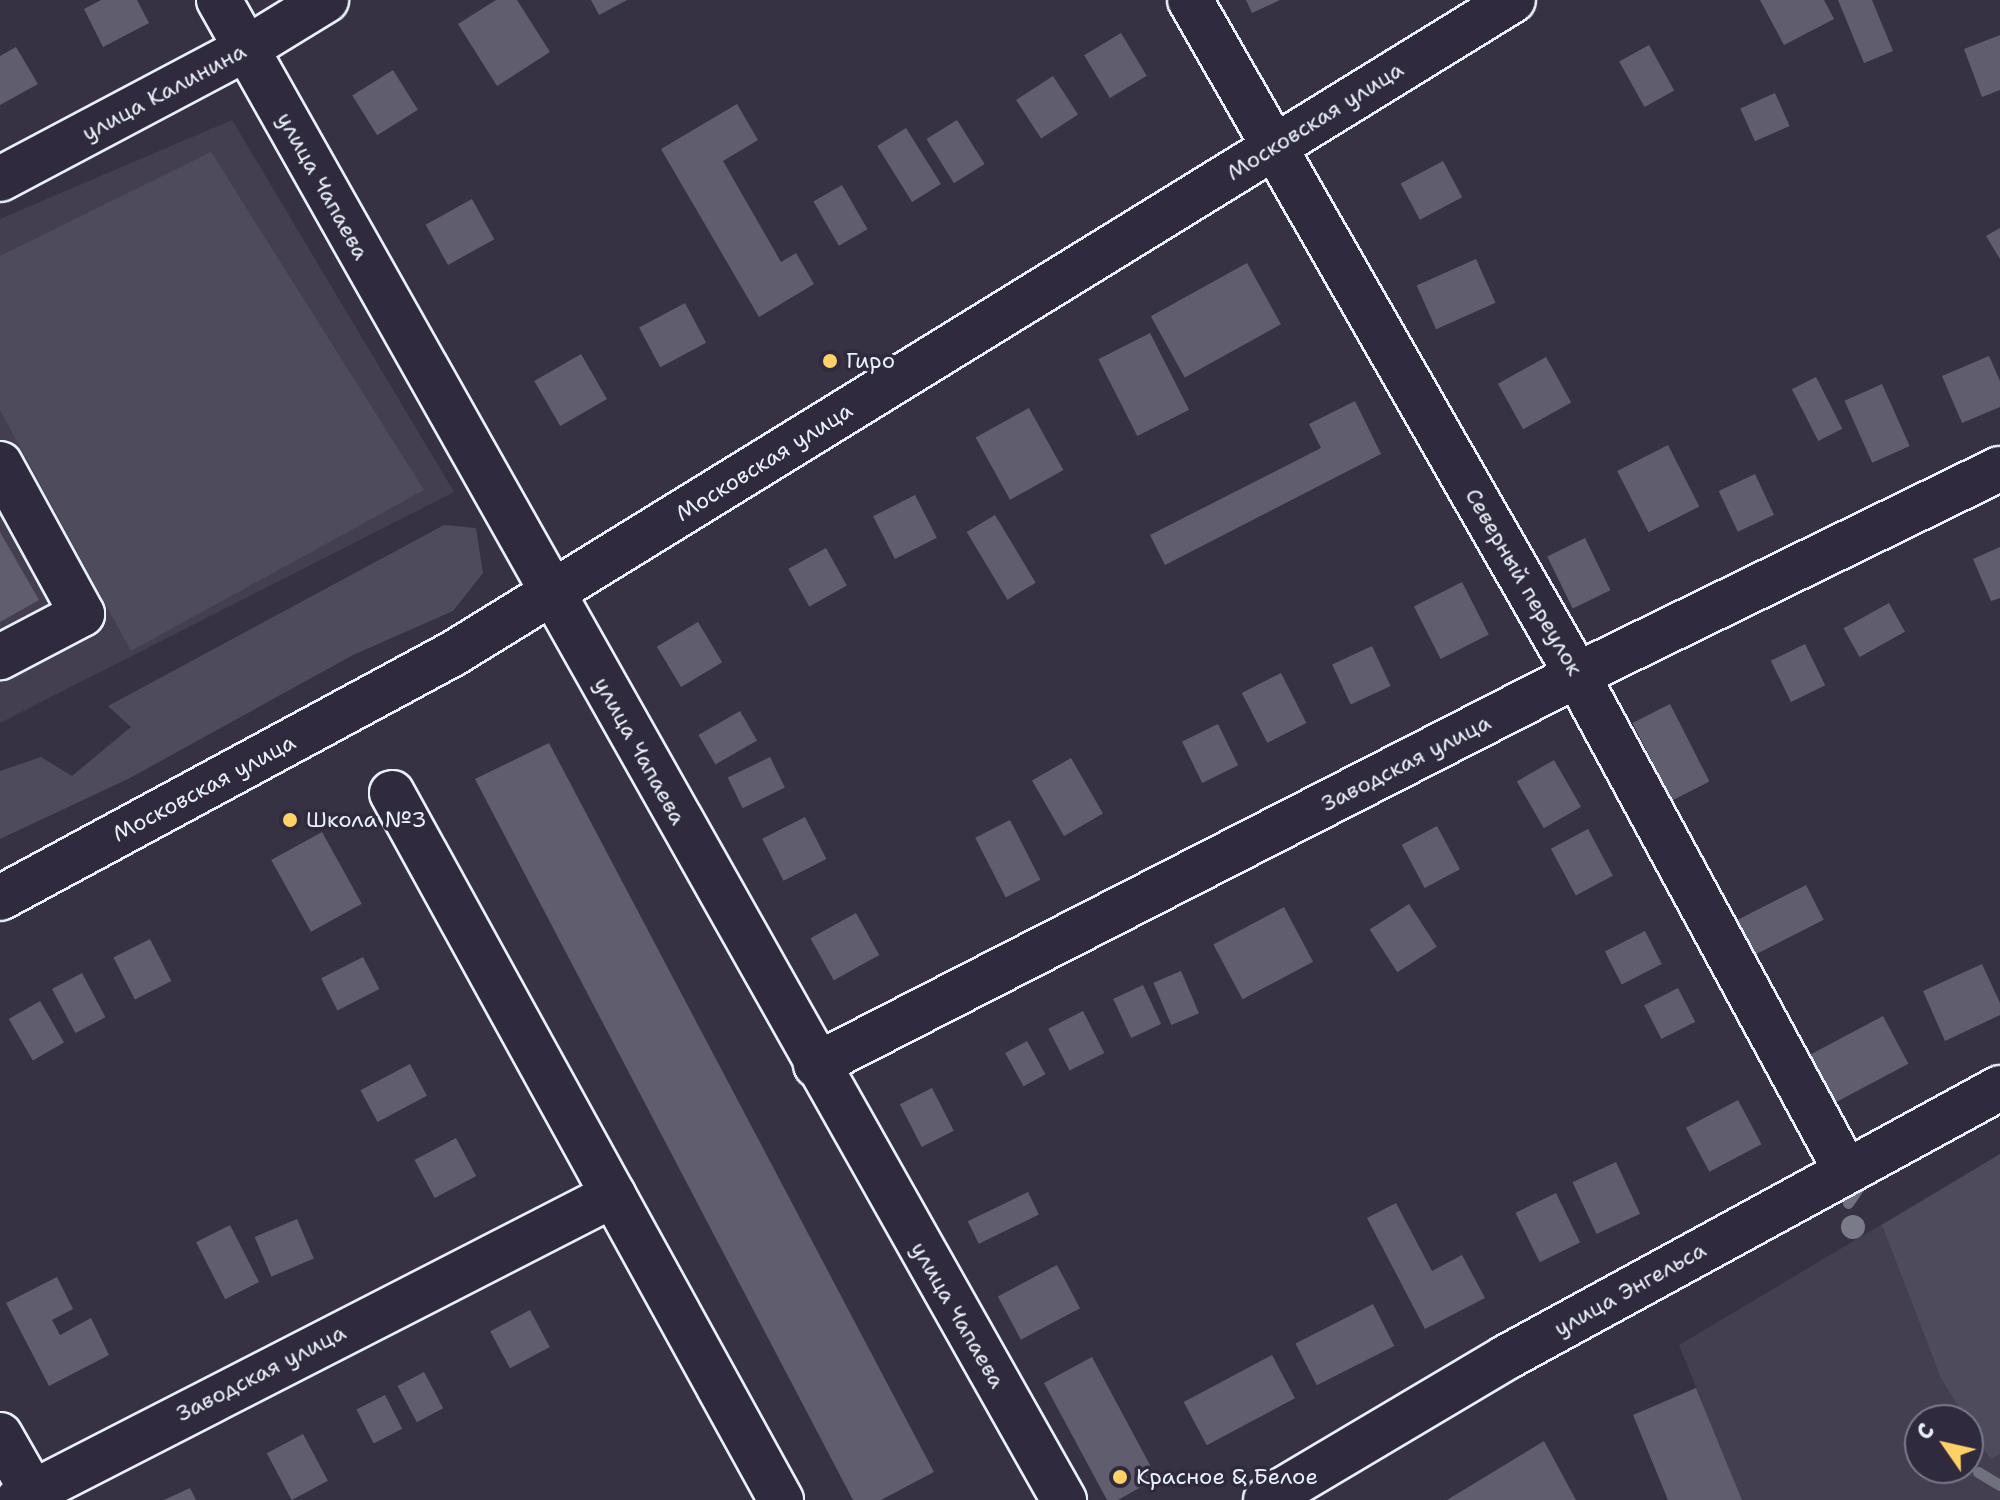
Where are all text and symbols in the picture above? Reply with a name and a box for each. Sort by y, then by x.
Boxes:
street label: улица Калинина [78,38,250,146]
street label: Московская улица [1222,56,1408,186]
street label: улица Чапаева [272,108,374,264]
place label: Гиро [846,348,895,374]
marker: Гиро [821,352,839,370]
street label: Московская улица [671,397,857,527]
street label: Северный переулок [1460,484,1588,680]
street label: улица Чапаева [589,673,691,829]
street label: Заводская улица [1317,709,1495,817]
street label: Московская улица [108,729,300,847]
place label: Школа №3 [306,807,427,833]
marker: Школа №3 [281,811,299,829]
street label: улица Энгельса [1549,1236,1711,1342]
street label: улица Чапаева [905,1237,1011,1393]
street label: Заводская улица [172,1319,350,1427]
north arrow [1904,1404,1984,1484]
text: С [1910,1418,1941,1445]
place label: Красное & Белое [1136,1464,1318,1490]
marker: Красное & Белое [1111,1468,1129,1486]

